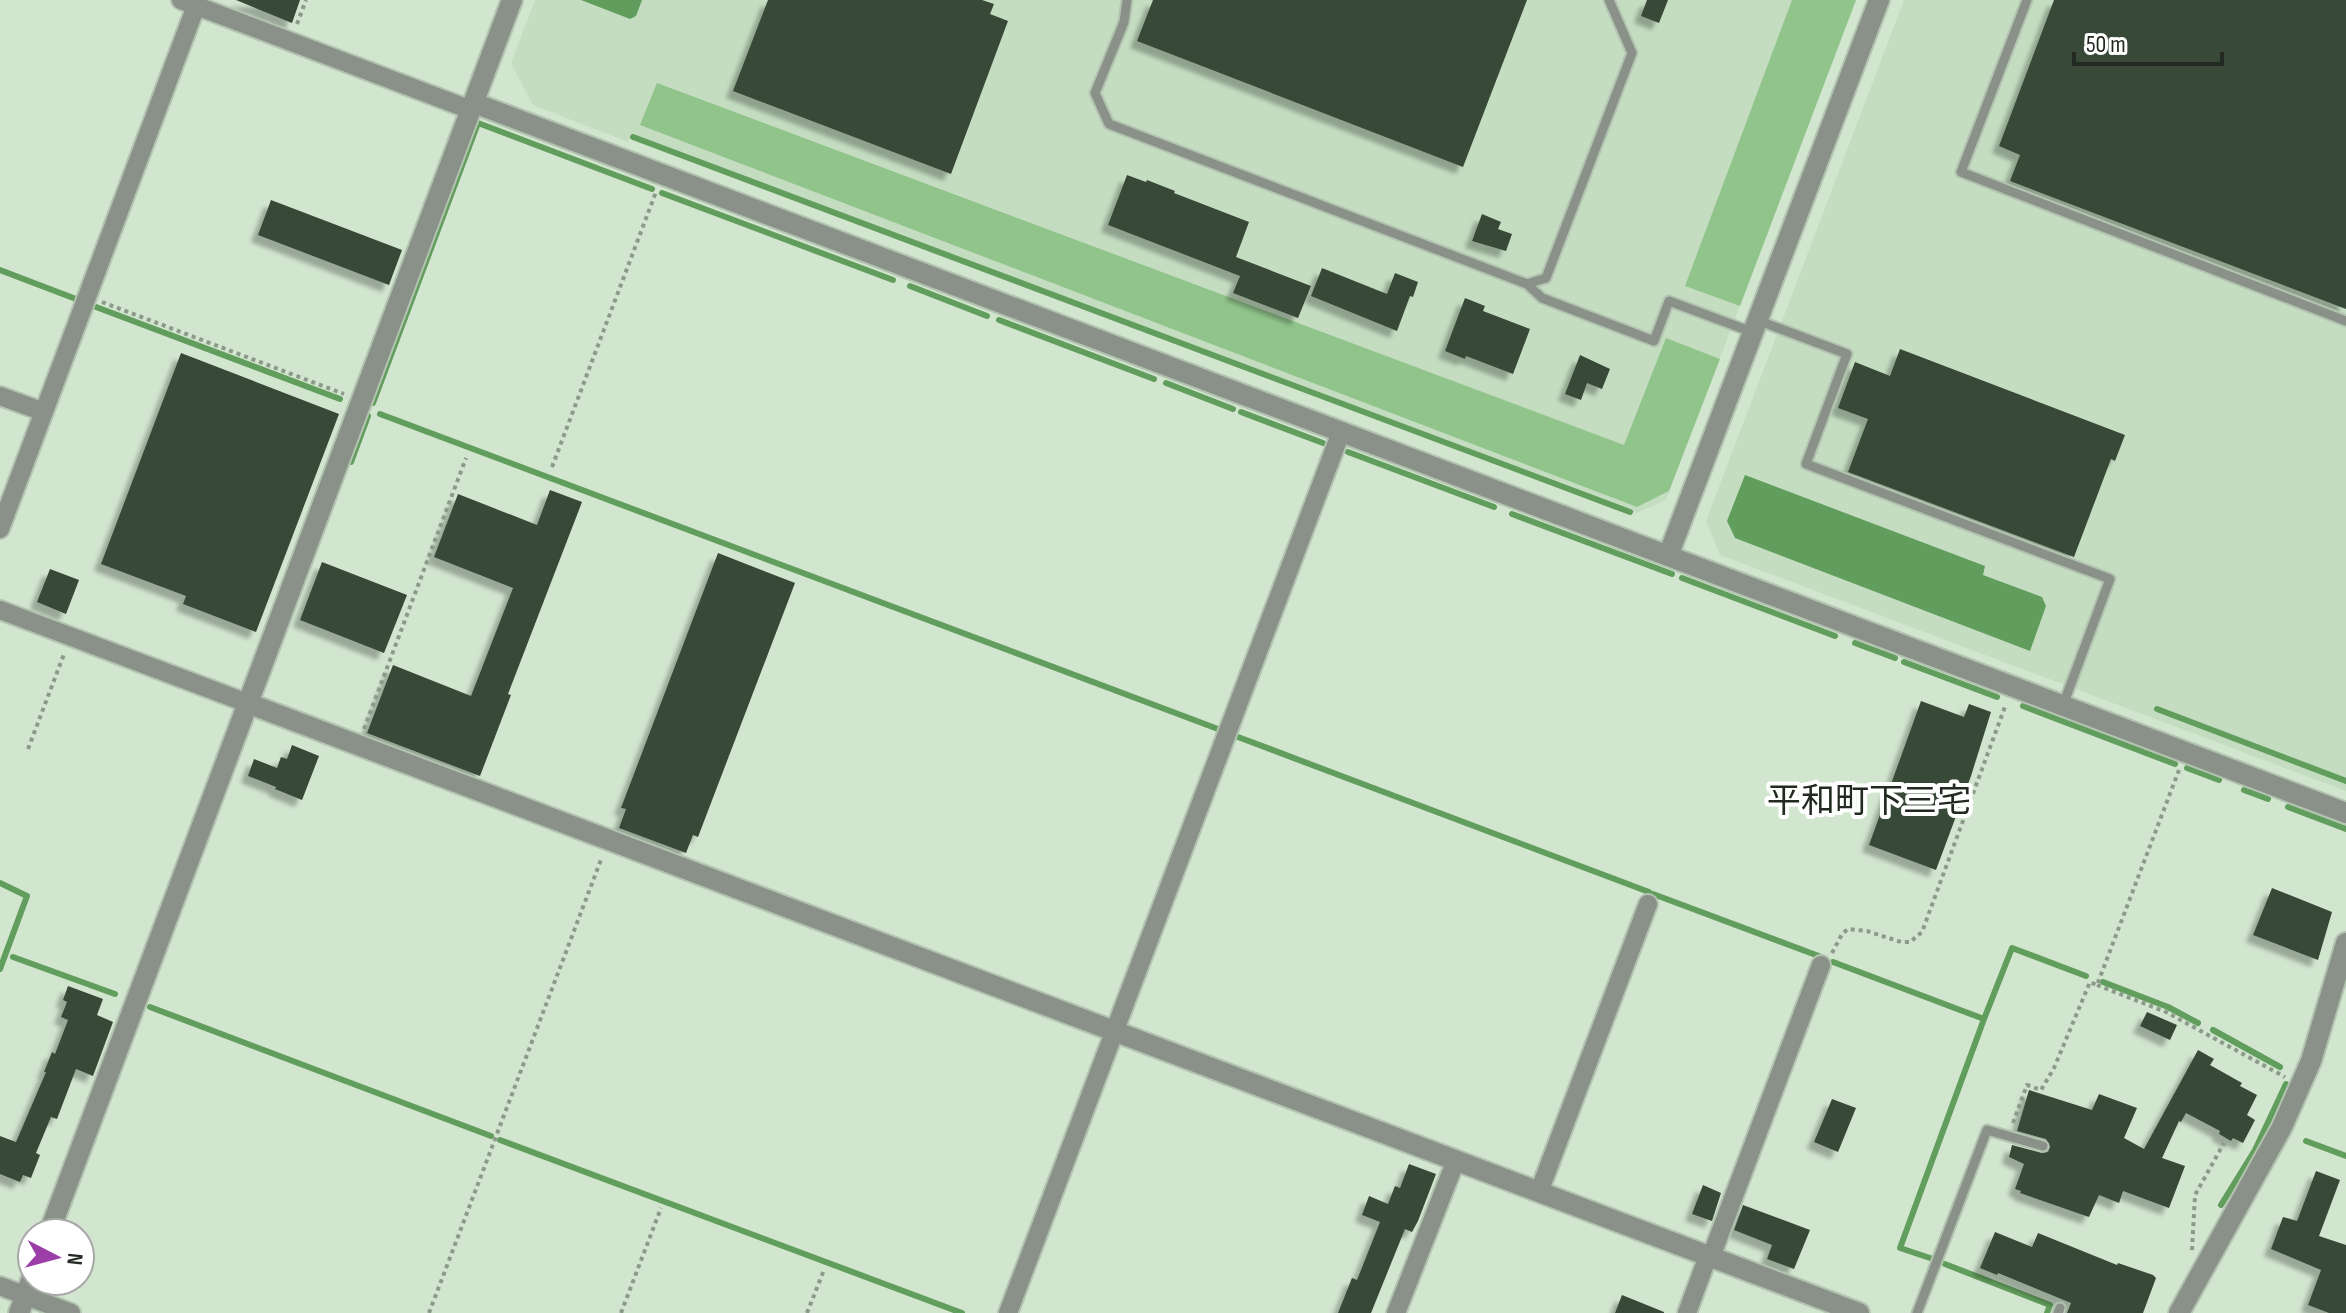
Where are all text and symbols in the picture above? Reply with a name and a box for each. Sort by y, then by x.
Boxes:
scale bar [2074,16,2222,66]
text: 50 m [2086,30,2126,59]
district label: 平和町下三宅 [1767,781,1971,822]
north arrow [16,1217,96,1297]
text: N [60,1252,88,1266]

